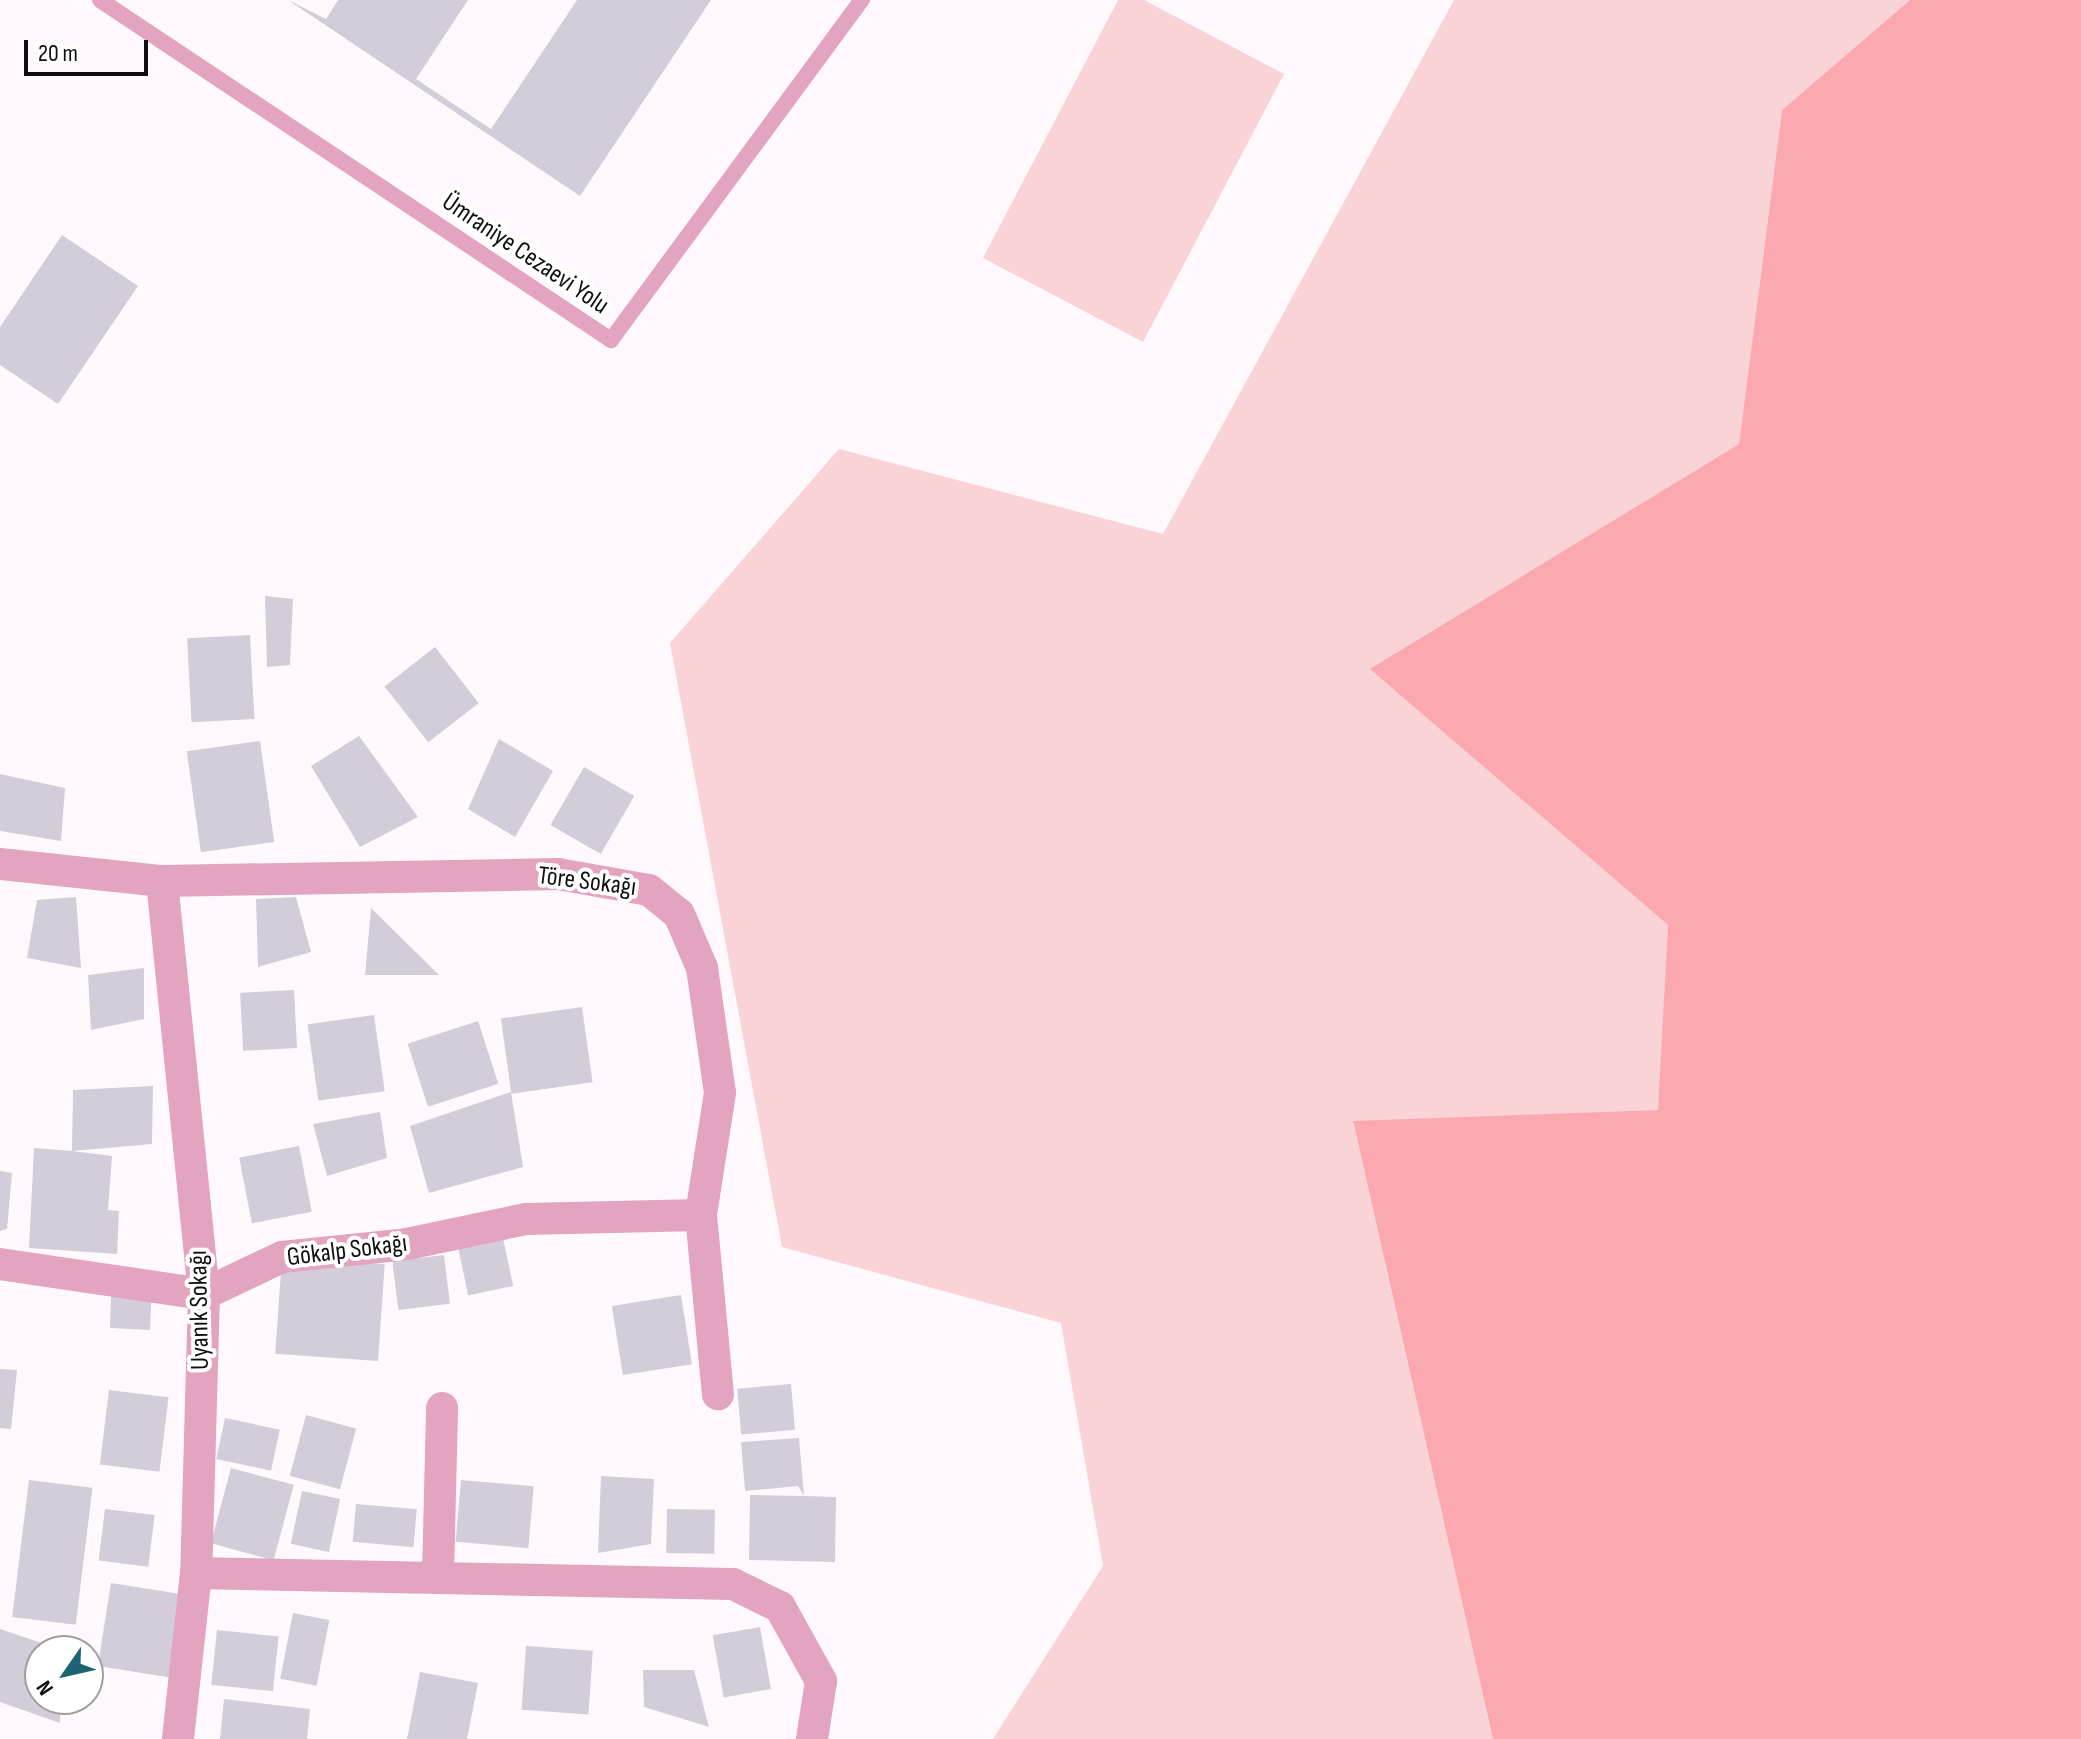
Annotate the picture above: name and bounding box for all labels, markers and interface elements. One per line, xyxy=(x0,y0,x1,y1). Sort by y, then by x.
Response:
scale bar xyxy=(28,24,152,74)
text: 20 m xyxy=(38,39,78,68)
street label: Ümraniye Cezaevi Yolu xyxy=(436,187,614,321)
street label: Töre Sokağı xyxy=(536,861,638,903)
street label: Gökalp Sokağı xyxy=(285,1228,409,1274)
street label: Uyanık Sokağı xyxy=(183,1250,217,1370)
north arrow xyxy=(24,1635,104,1715)
text: N xyxy=(31,1675,60,1700)

